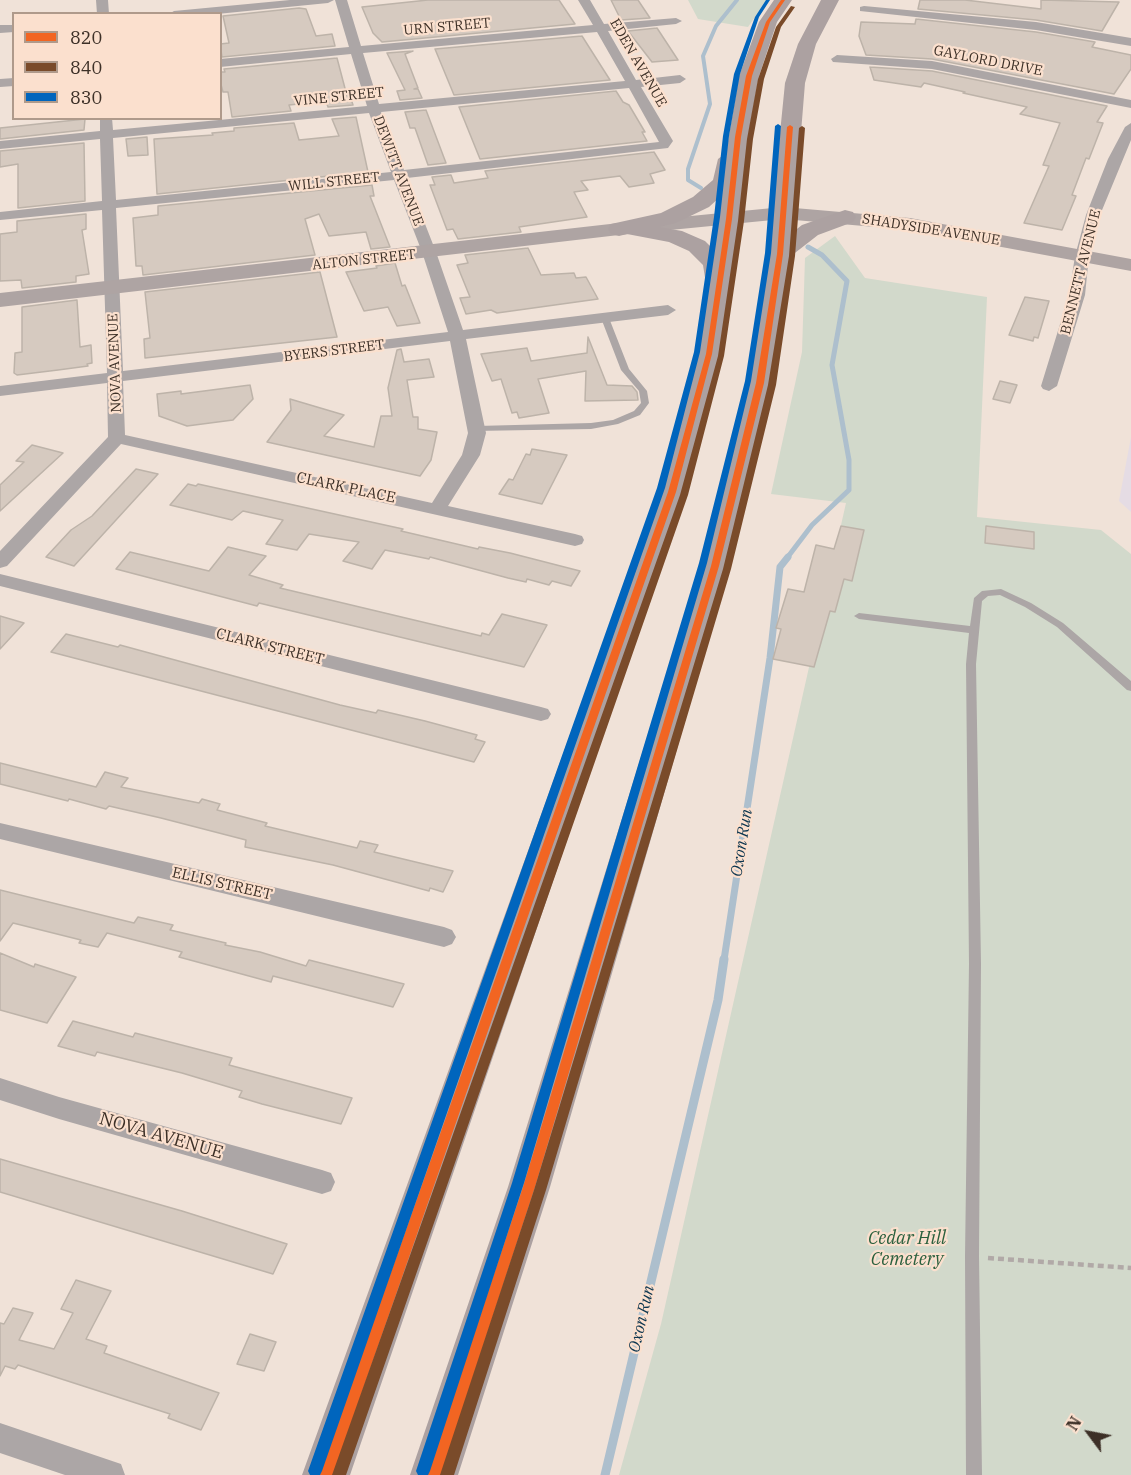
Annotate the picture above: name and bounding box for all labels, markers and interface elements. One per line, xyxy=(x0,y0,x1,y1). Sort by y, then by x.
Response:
legend xyxy=(12,12,222,120)
street label: URN STREET xyxy=(403,15,491,39)
street label: EDEN AVENUE xyxy=(606,16,670,110)
text: 820 xyxy=(70,26,102,49)
street label: GAYLORD DRIVE xyxy=(932,42,1044,80)
text: 840 xyxy=(70,56,102,79)
street label: VINE STREET xyxy=(293,84,385,110)
text: 830 xyxy=(70,86,102,109)
street label: DEWITT AVENUE xyxy=(369,114,427,228)
street label: WILL STREET xyxy=(287,169,381,195)
street label: BENNETT AVENUE xyxy=(1057,208,1105,336)
street label: SHADYSIDE AVENUE xyxy=(861,211,1001,249)
street label: ALTON STREET xyxy=(312,246,416,274)
street label: NOVA AVENUE xyxy=(105,313,125,413)
street label: BYERS STREET xyxy=(283,336,385,366)
street label: CLARK PLACE xyxy=(295,469,397,507)
street label: CLARK STREET xyxy=(214,625,326,669)
water label: Oxon Run xyxy=(727,808,757,878)
street label: ELLIS STREET xyxy=(170,864,274,904)
street label: NOVA AVENUE xyxy=(97,1108,225,1164)
park label: Cedar Hill Cemetery xyxy=(868,1228,946,1270)
water label: Oxon Run xyxy=(625,1284,659,1354)
north arrow xyxy=(1059,1403,1119,1463)
text: N xyxy=(1062,1413,1086,1434)

